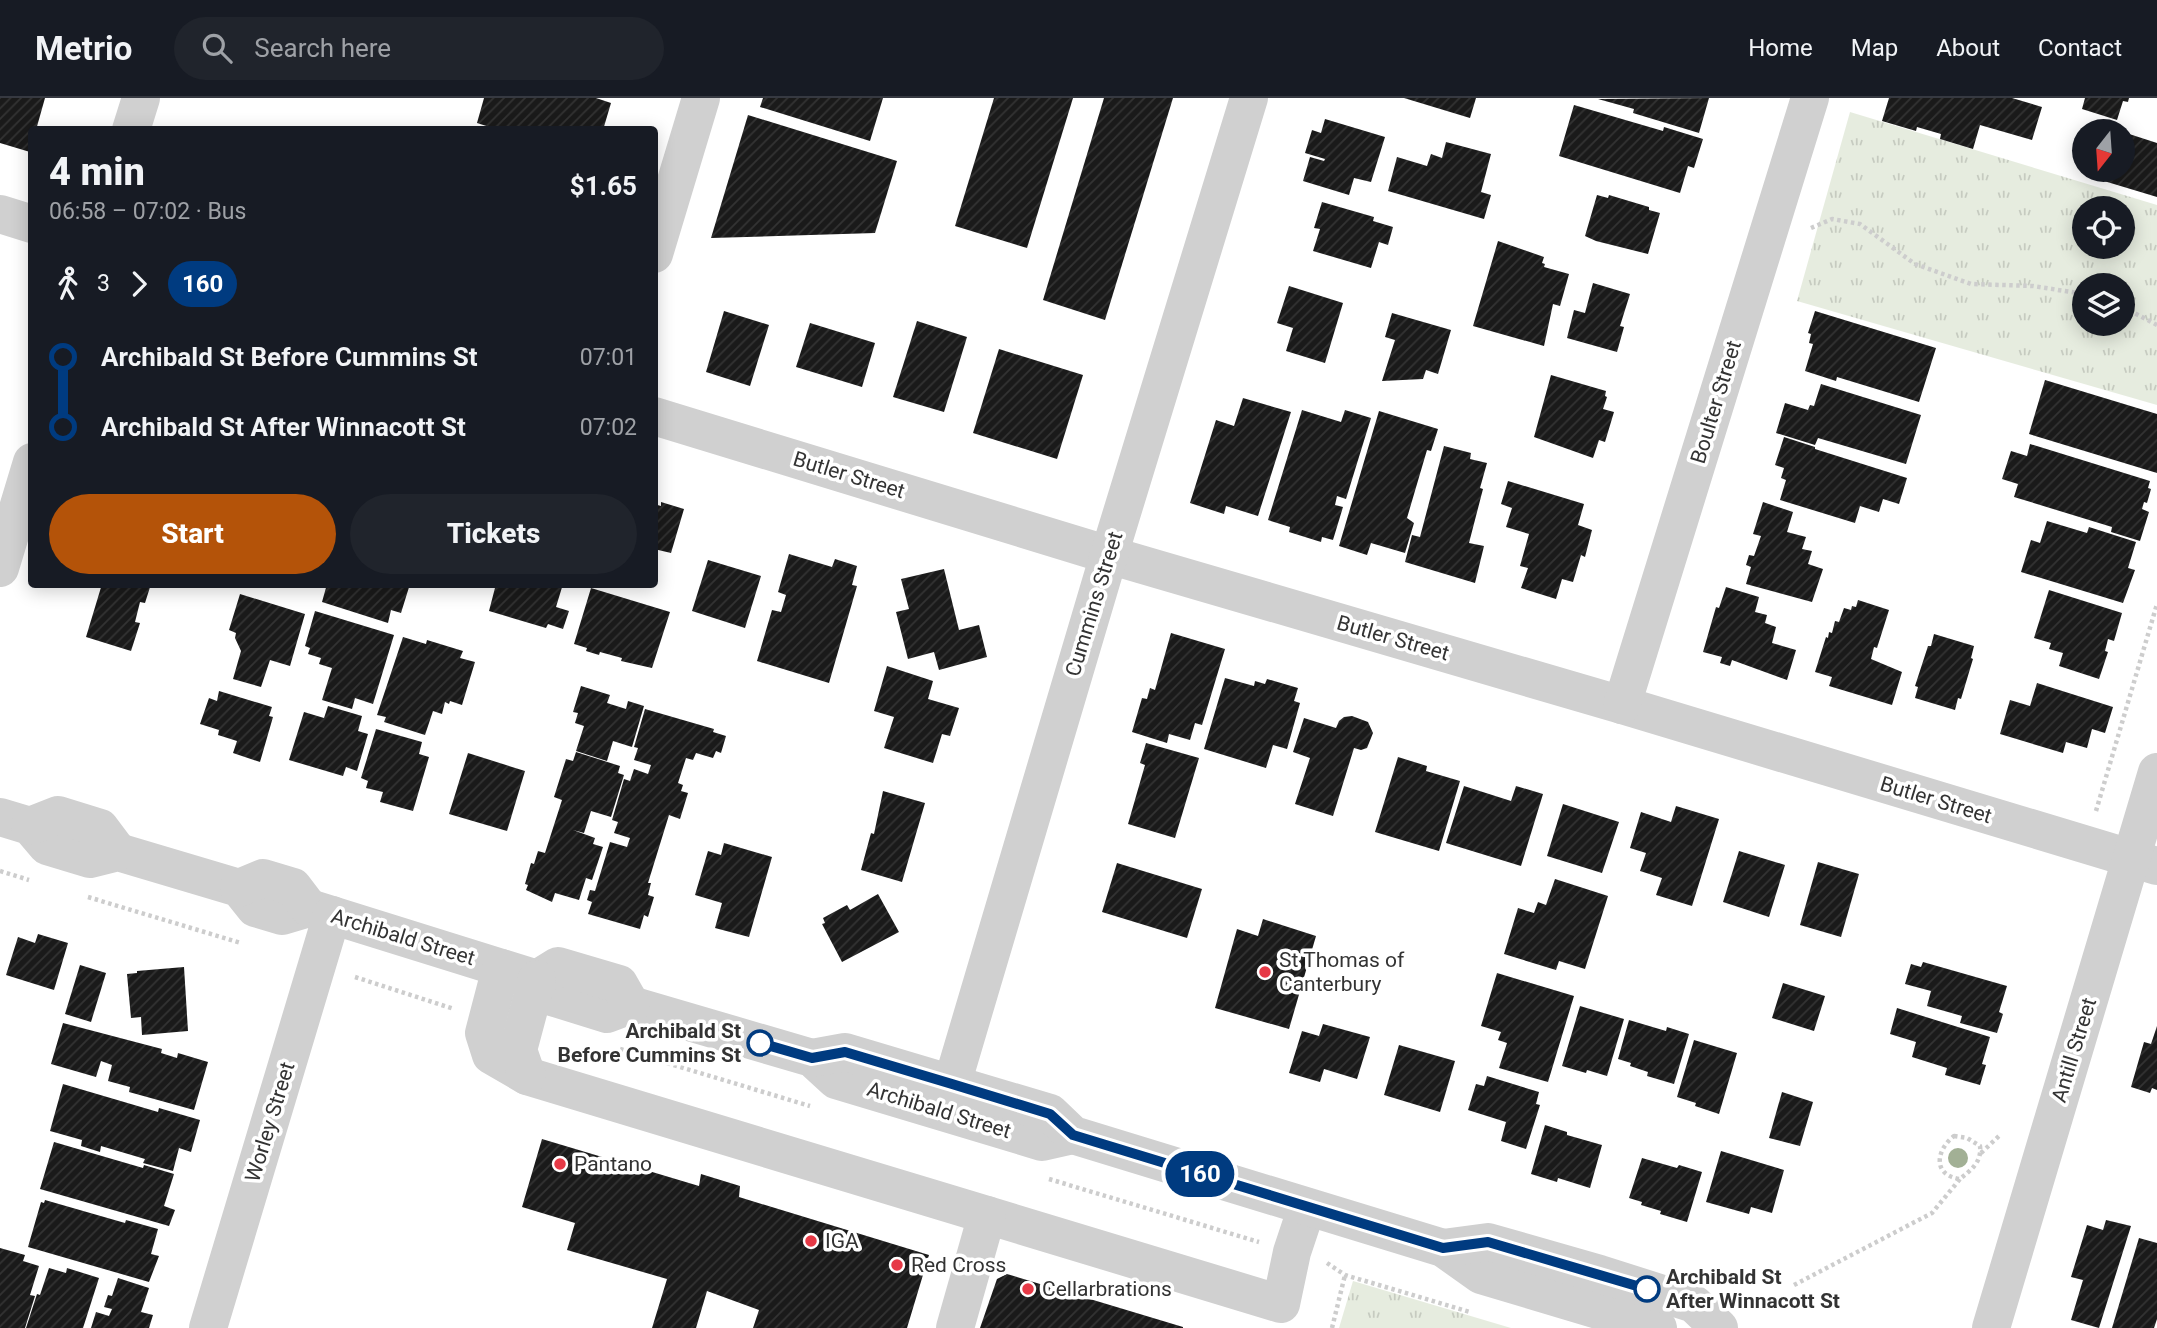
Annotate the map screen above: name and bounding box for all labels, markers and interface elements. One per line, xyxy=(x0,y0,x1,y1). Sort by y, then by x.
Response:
search box xyxy=(174,17,664,80)
text: Metrio xyxy=(35,29,132,68)
icon: search xyxy=(198,29,236,67)
text: Search here xyxy=(254,33,391,63)
text: Home xyxy=(1748,34,1813,62)
text: Map xyxy=(1851,34,1898,62)
text: About xyxy=(1936,34,2000,62)
text: Contact xyxy=(2038,34,2122,62)
north arrow xyxy=(2072,119,2135,182)
map controls xyxy=(2072,119,2135,336)
text: 4 min xyxy=(49,150,145,194)
text: $1.65 xyxy=(570,171,637,201)
button: locate xyxy=(2072,196,2135,259)
text: 06:58 – 07:02 · Bus xyxy=(49,198,246,225)
icon: walk xyxy=(49,265,87,303)
icon: forward xyxy=(120,265,158,303)
text: 3 xyxy=(97,270,110,297)
text: 160 xyxy=(182,270,223,298)
button: layers xyxy=(2072,273,2135,336)
street label: Boulter Street xyxy=(1686,337,1746,466)
text: Archibald St Before Cummins St xyxy=(101,342,478,372)
text: 07:01 xyxy=(580,344,637,371)
text: Archibald St After Winnacott St xyxy=(101,412,466,442)
text: 07:02 xyxy=(580,414,637,441)
street label: Butler Street xyxy=(790,447,908,503)
button: Start xyxy=(49,494,336,574)
button: Tickets xyxy=(350,494,637,574)
street label: Cummins Street xyxy=(1061,529,1127,679)
street label: Butler Street xyxy=(1334,611,1452,665)
street label: Butler Street xyxy=(1877,772,1995,828)
street label: Archibald Street xyxy=(328,904,478,970)
place label: St Thomas of Canterbury xyxy=(1279,948,1405,996)
marker: St Thomas of Canterbury xyxy=(1257,964,1273,980)
street label: Antill Street xyxy=(2047,995,2101,1105)
place label: Archibald St Before Cummins St xyxy=(558,1019,741,1067)
marker: Archibald St Before Cummins St xyxy=(747,1030,773,1056)
street label: Worley Street xyxy=(240,1059,300,1185)
street label: Archibald Street xyxy=(864,1077,1014,1143)
line badge: 160 xyxy=(1160,1151,1240,1197)
place label: Pantano xyxy=(574,1152,652,1176)
marker: Pantano xyxy=(552,1156,568,1172)
text: 160 xyxy=(1179,1160,1221,1188)
place label: IGA xyxy=(825,1229,859,1253)
marker: IGA xyxy=(803,1233,819,1249)
place label: Red Cross xyxy=(911,1253,1006,1277)
marker: Red Cross xyxy=(889,1257,905,1273)
place label: Archibald St After Winnacott St xyxy=(1666,1265,1840,1313)
marker: Archibald St After Winnacott St xyxy=(1634,1276,1660,1302)
place label: Cellarbrations xyxy=(1042,1277,1172,1301)
marker: Cellarbrations xyxy=(1020,1281,1036,1297)

